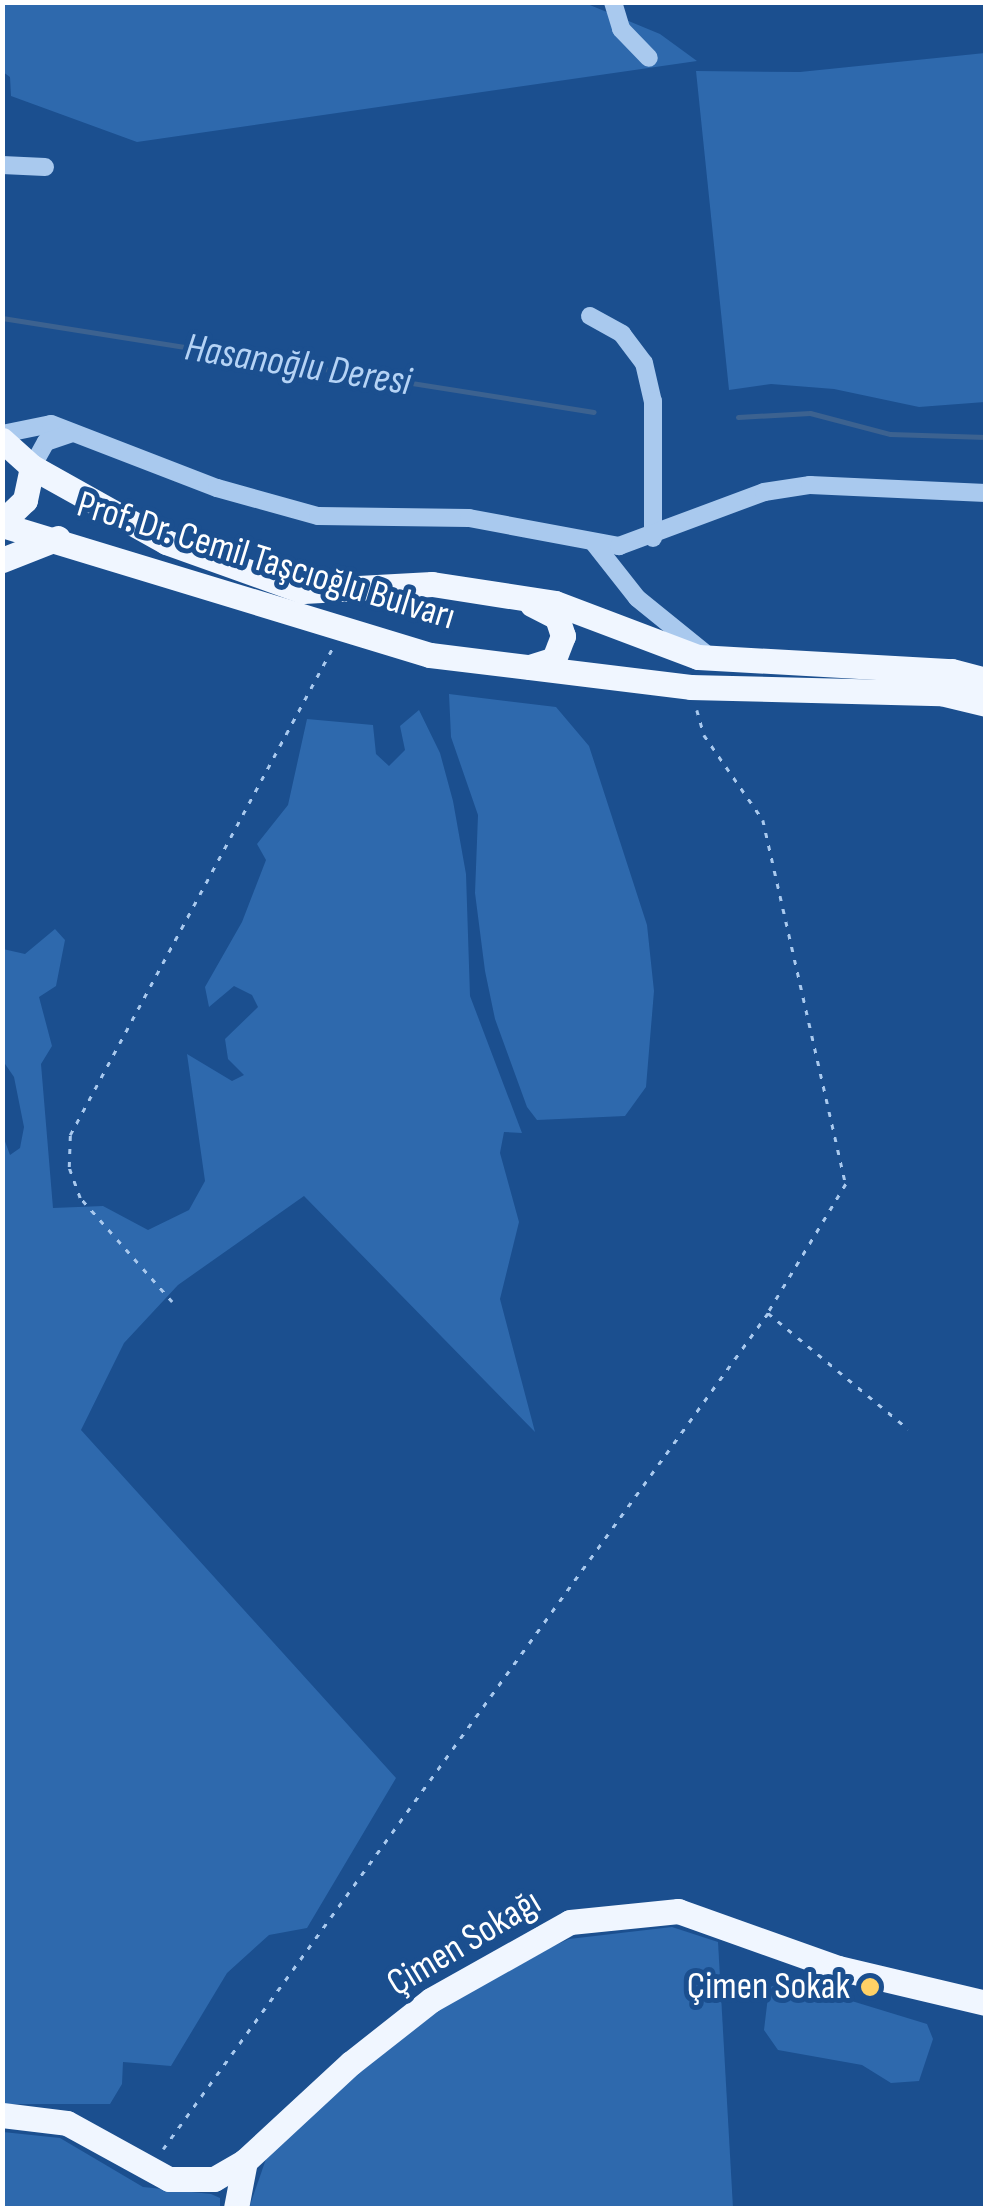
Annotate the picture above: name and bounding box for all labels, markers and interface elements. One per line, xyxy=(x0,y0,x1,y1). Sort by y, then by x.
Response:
water label: Hasanoğlu Deresi xyxy=(182,323,414,407)
street label: Prof. Dr. Cemil Taşcıoğlu Bulvarı xyxy=(72,482,460,640)
street label: Çimen Sokağı xyxy=(379,1879,549,2007)
place label: Çimen Sokak xyxy=(687,1964,850,2010)
marker: Çimen Sokak xyxy=(859,1976,881,1998)

